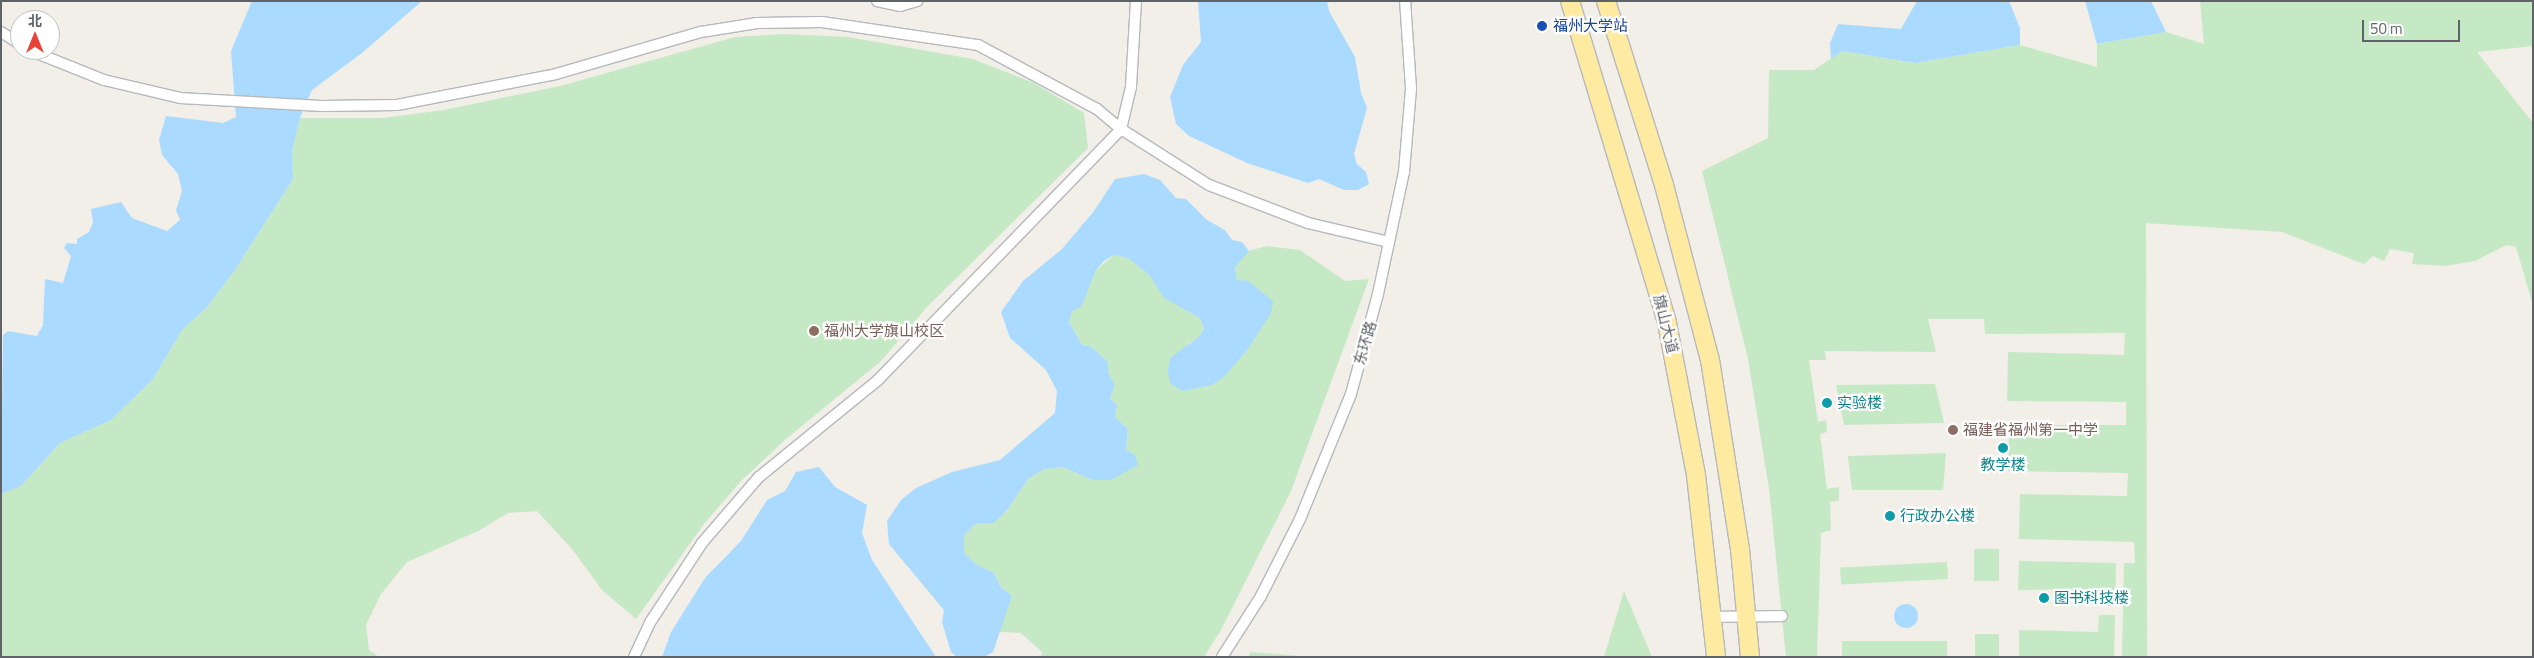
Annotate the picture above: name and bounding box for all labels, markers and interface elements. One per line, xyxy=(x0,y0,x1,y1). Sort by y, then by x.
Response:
north arrow xyxy=(10,10,60,60)
text: 北 xyxy=(28,10,42,31)
scale bar xyxy=(2364,10,2462,42)
place label: 福州大学站 xyxy=(1553,17,1628,35)
text: 50 m xyxy=(2370,17,2403,40)
marker: 福州大学站 xyxy=(1535,19,1549,33)
street label: 旗山大道 xyxy=(1650,293,1682,355)
street label: 东环路 xyxy=(1350,319,1380,367)
place label: 福州大学旗山校区 xyxy=(824,322,944,340)
marker: 福州大学旗山校区 xyxy=(808,325,820,337)
place label: 实验楼 xyxy=(1837,394,1882,412)
marker: 实验楼 xyxy=(1821,397,1833,409)
place label: 福建省福州第一中学 xyxy=(1963,421,2098,439)
marker: 福建省福州第一中学 xyxy=(1947,424,1959,436)
marker: 教学楼 xyxy=(1997,442,2009,454)
place label: 教学楼 xyxy=(1981,456,2025,474)
place label: 行政办公楼 xyxy=(1900,507,1975,525)
marker: 行政办公楼 xyxy=(1884,510,1896,522)
place label: 图书科技楼 xyxy=(2054,589,2129,607)
marker: 图书科技楼 xyxy=(2038,592,2050,604)

